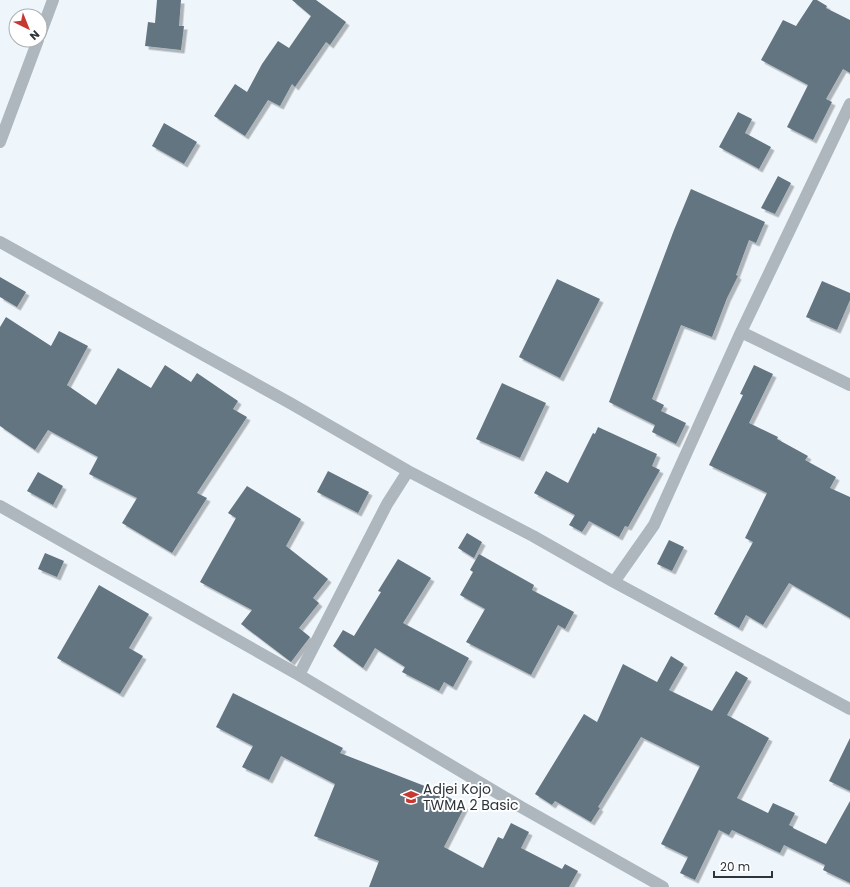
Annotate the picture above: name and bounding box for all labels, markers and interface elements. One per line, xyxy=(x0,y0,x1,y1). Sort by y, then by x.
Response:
north arrow xyxy=(8,8,48,48)
text: N xyxy=(26,27,43,44)
place label: Adjei Kojo TWMA 2 Basic xyxy=(423,779,519,815)
school or university icon: Adjei Kojo TWMA 2 Basic xyxy=(402,788,420,806)
scale bar xyxy=(714,853,772,879)
text: 20 m xyxy=(720,858,750,875)

